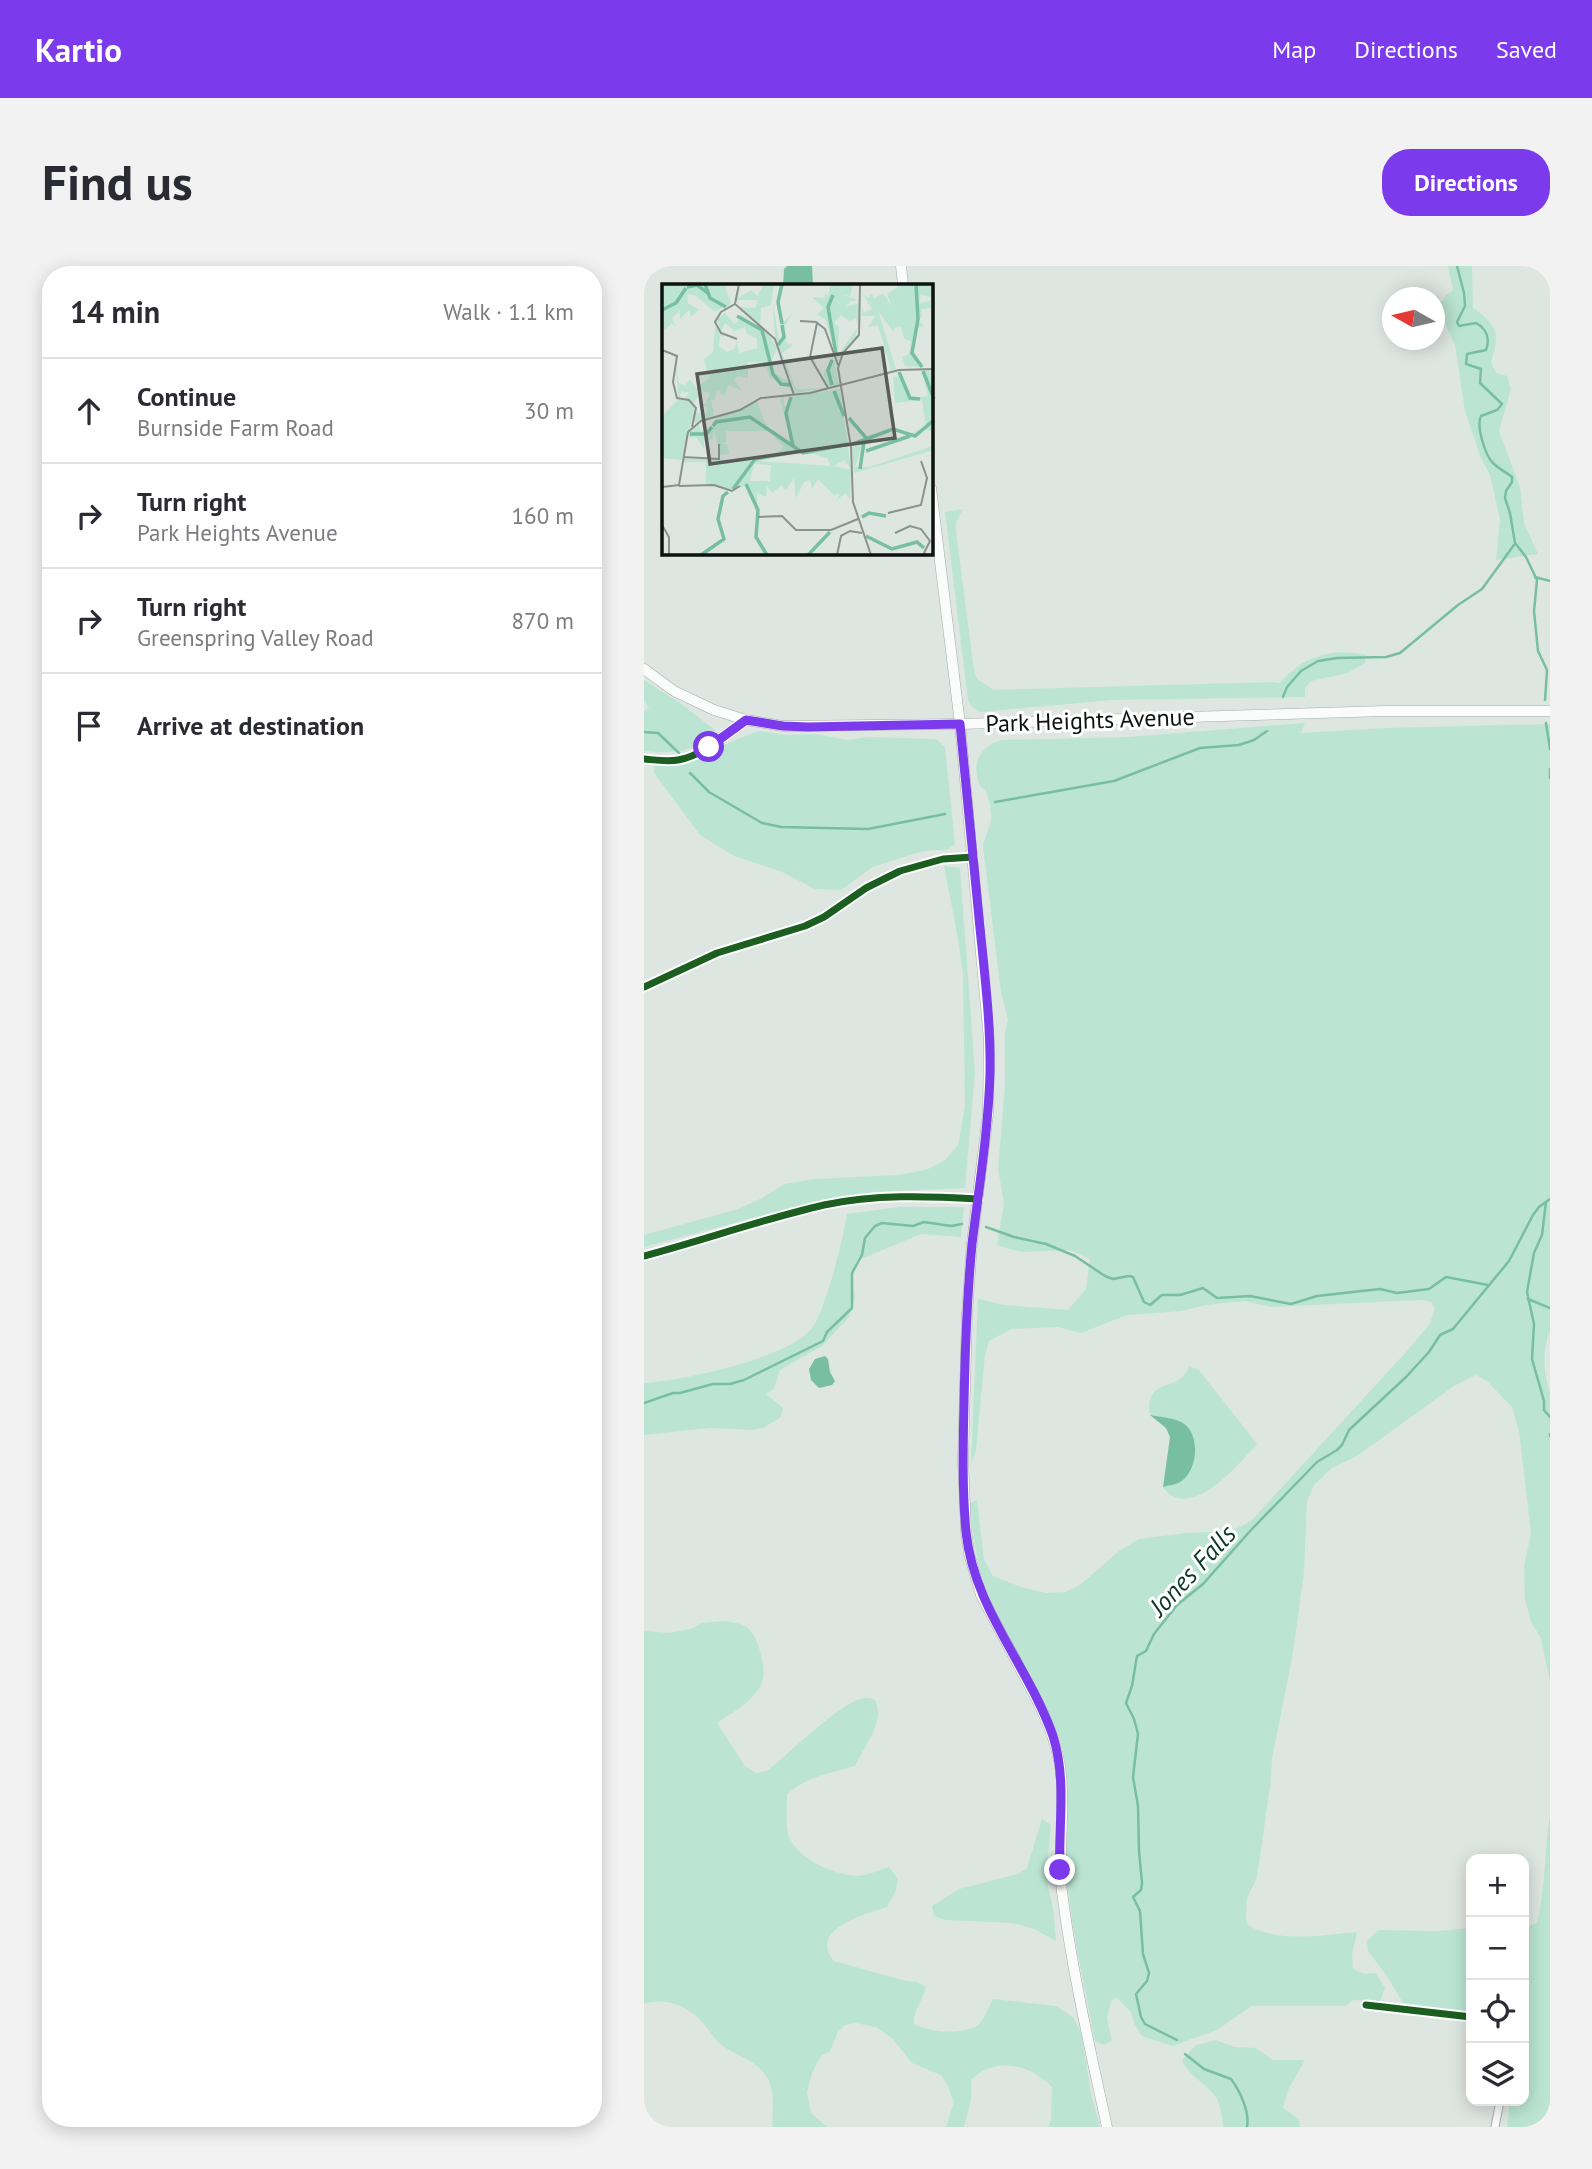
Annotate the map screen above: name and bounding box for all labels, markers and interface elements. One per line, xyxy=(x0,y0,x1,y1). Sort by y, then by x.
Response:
text: Kartio xyxy=(35,28,122,71)
text: Map xyxy=(1272,34,1316,65)
text: Directions xyxy=(1354,34,1458,65)
text: Saved xyxy=(1496,34,1557,65)
button: Directions xyxy=(1382,149,1550,216)
text: Find us xyxy=(42,150,193,214)
inset map xyxy=(662,284,933,555)
north arrow xyxy=(1382,287,1445,350)
text: 14 min xyxy=(70,292,160,331)
text: Walk · 1.1 km xyxy=(443,297,574,326)
text: Continue xyxy=(137,380,236,413)
icon: ahead xyxy=(70,392,108,430)
text: 30 m xyxy=(524,396,574,425)
text: Burnside Farm Road xyxy=(137,413,334,442)
text: Turn right xyxy=(137,485,246,518)
icon: right xyxy=(70,497,108,535)
text: 160 m xyxy=(512,501,574,530)
text: Park Heights Avenue xyxy=(137,518,338,547)
text: Turn right xyxy=(137,590,246,623)
icon: right xyxy=(70,602,108,640)
text: 870 m xyxy=(512,606,574,635)
text: Greenspring Valley Road xyxy=(137,623,374,652)
street label: Park Heights Avenue xyxy=(985,701,1195,739)
icon: arrive xyxy=(70,707,108,745)
text: Arrive at destination xyxy=(137,709,364,742)
route start xyxy=(693,731,724,762)
water label: Jones Falls xyxy=(1140,1517,1243,1624)
route end xyxy=(1044,1854,1075,1885)
map controls xyxy=(1466,1854,1529,2106)
button: + xyxy=(1466,1854,1529,1917)
button: − xyxy=(1466,1917,1529,1980)
button: locate xyxy=(1466,1980,1529,2043)
button: layers xyxy=(1466,2043,1529,2106)

